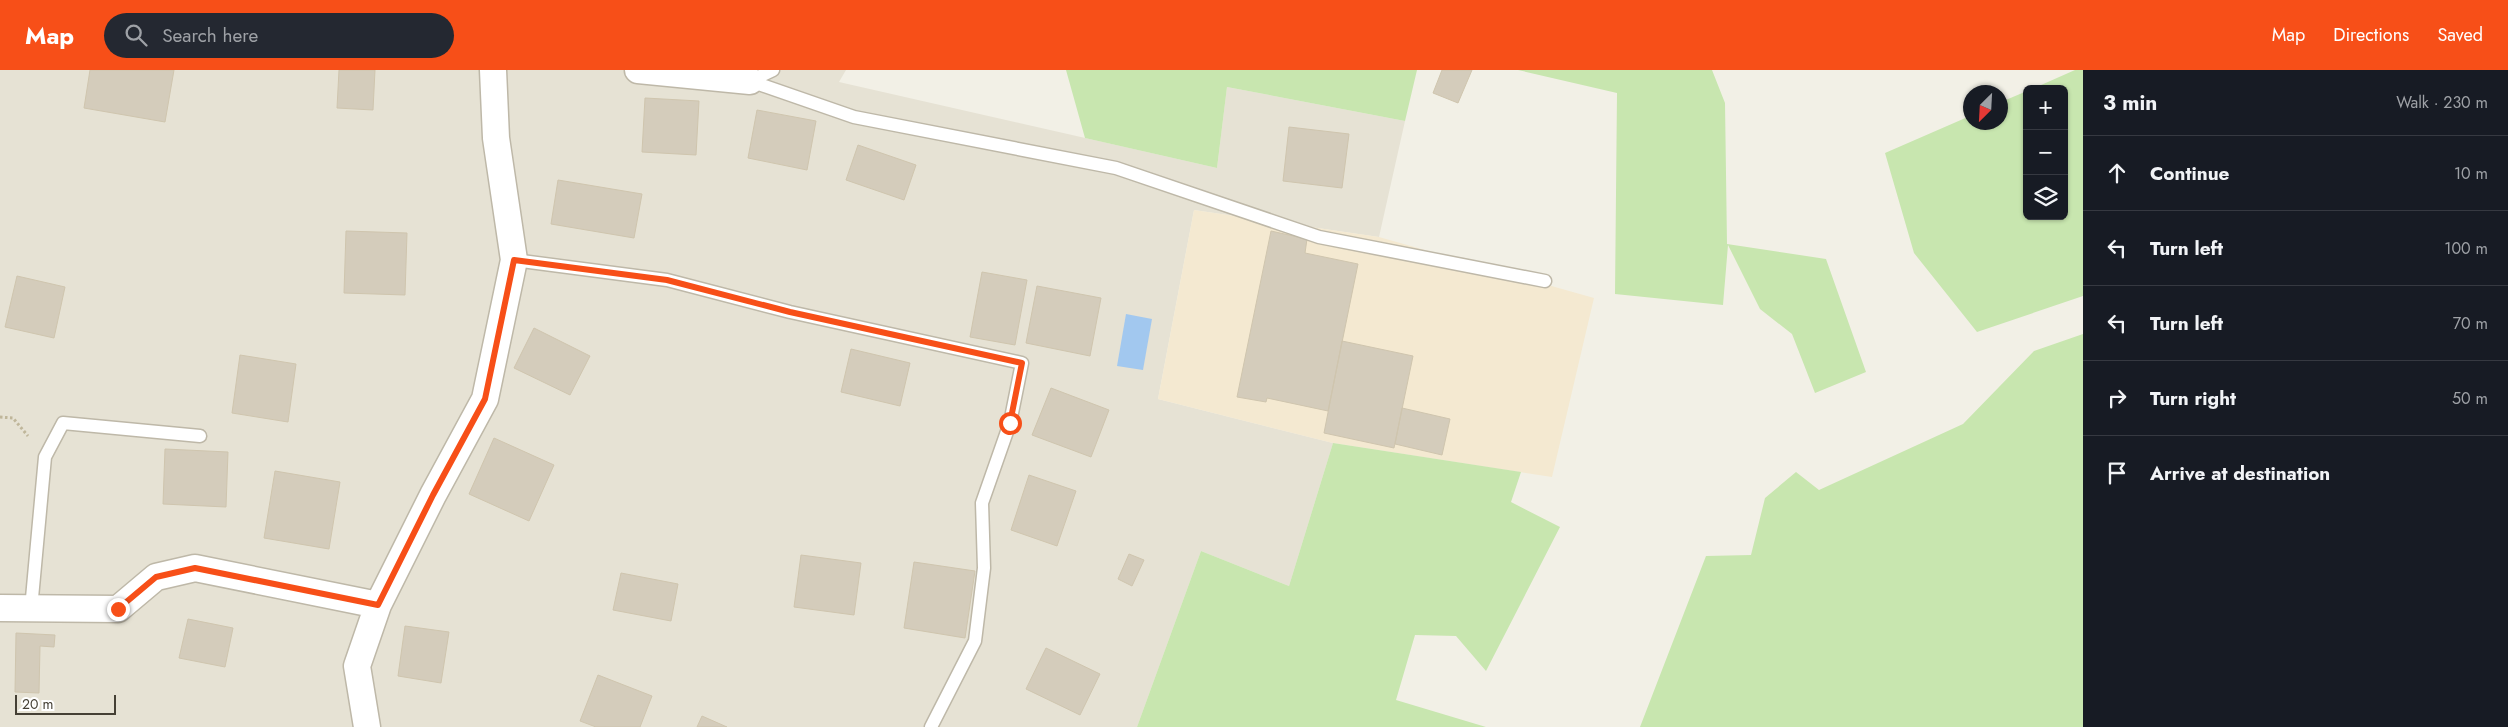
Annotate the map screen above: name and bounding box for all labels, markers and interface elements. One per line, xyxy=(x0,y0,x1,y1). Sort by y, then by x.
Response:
search box xyxy=(104,13,454,58)
text: Map xyxy=(25,18,74,53)
icon: search xyxy=(122,21,150,49)
text: Search here xyxy=(162,22,258,49)
text: Map xyxy=(2272,22,2305,48)
text: Directions xyxy=(2333,22,2409,48)
text: Saved xyxy=(2437,22,2483,48)
north arrow xyxy=(1963,85,2008,130)
map controls xyxy=(2023,85,2068,220)
button: + xyxy=(2023,85,2068,130)
text: 3 min xyxy=(2103,88,2157,118)
text: Walk · 230 m xyxy=(2396,91,2488,114)
button: − xyxy=(2023,130,2068,175)
icon: ahead xyxy=(2103,159,2131,187)
text: Continue xyxy=(2150,160,2229,187)
text: 10 m xyxy=(2454,162,2488,185)
button: layers xyxy=(2023,175,2068,220)
icon: left xyxy=(2103,234,2131,262)
text: Turn left xyxy=(2150,235,2223,262)
text: 100 m xyxy=(2444,237,2488,260)
icon: left xyxy=(2103,309,2131,337)
text: Turn left xyxy=(2150,310,2223,337)
text: 70 m xyxy=(2453,312,2488,335)
icon: right xyxy=(2103,384,2131,412)
text: Turn right xyxy=(2150,385,2236,412)
text: 50 m xyxy=(2452,387,2488,410)
route start xyxy=(999,412,1022,435)
icon: arrive xyxy=(2103,459,2131,487)
text: Arrive at destination xyxy=(2150,460,2330,487)
route end xyxy=(107,598,130,621)
scale bar xyxy=(15,692,116,715)
text: 20 m xyxy=(22,694,54,714)

